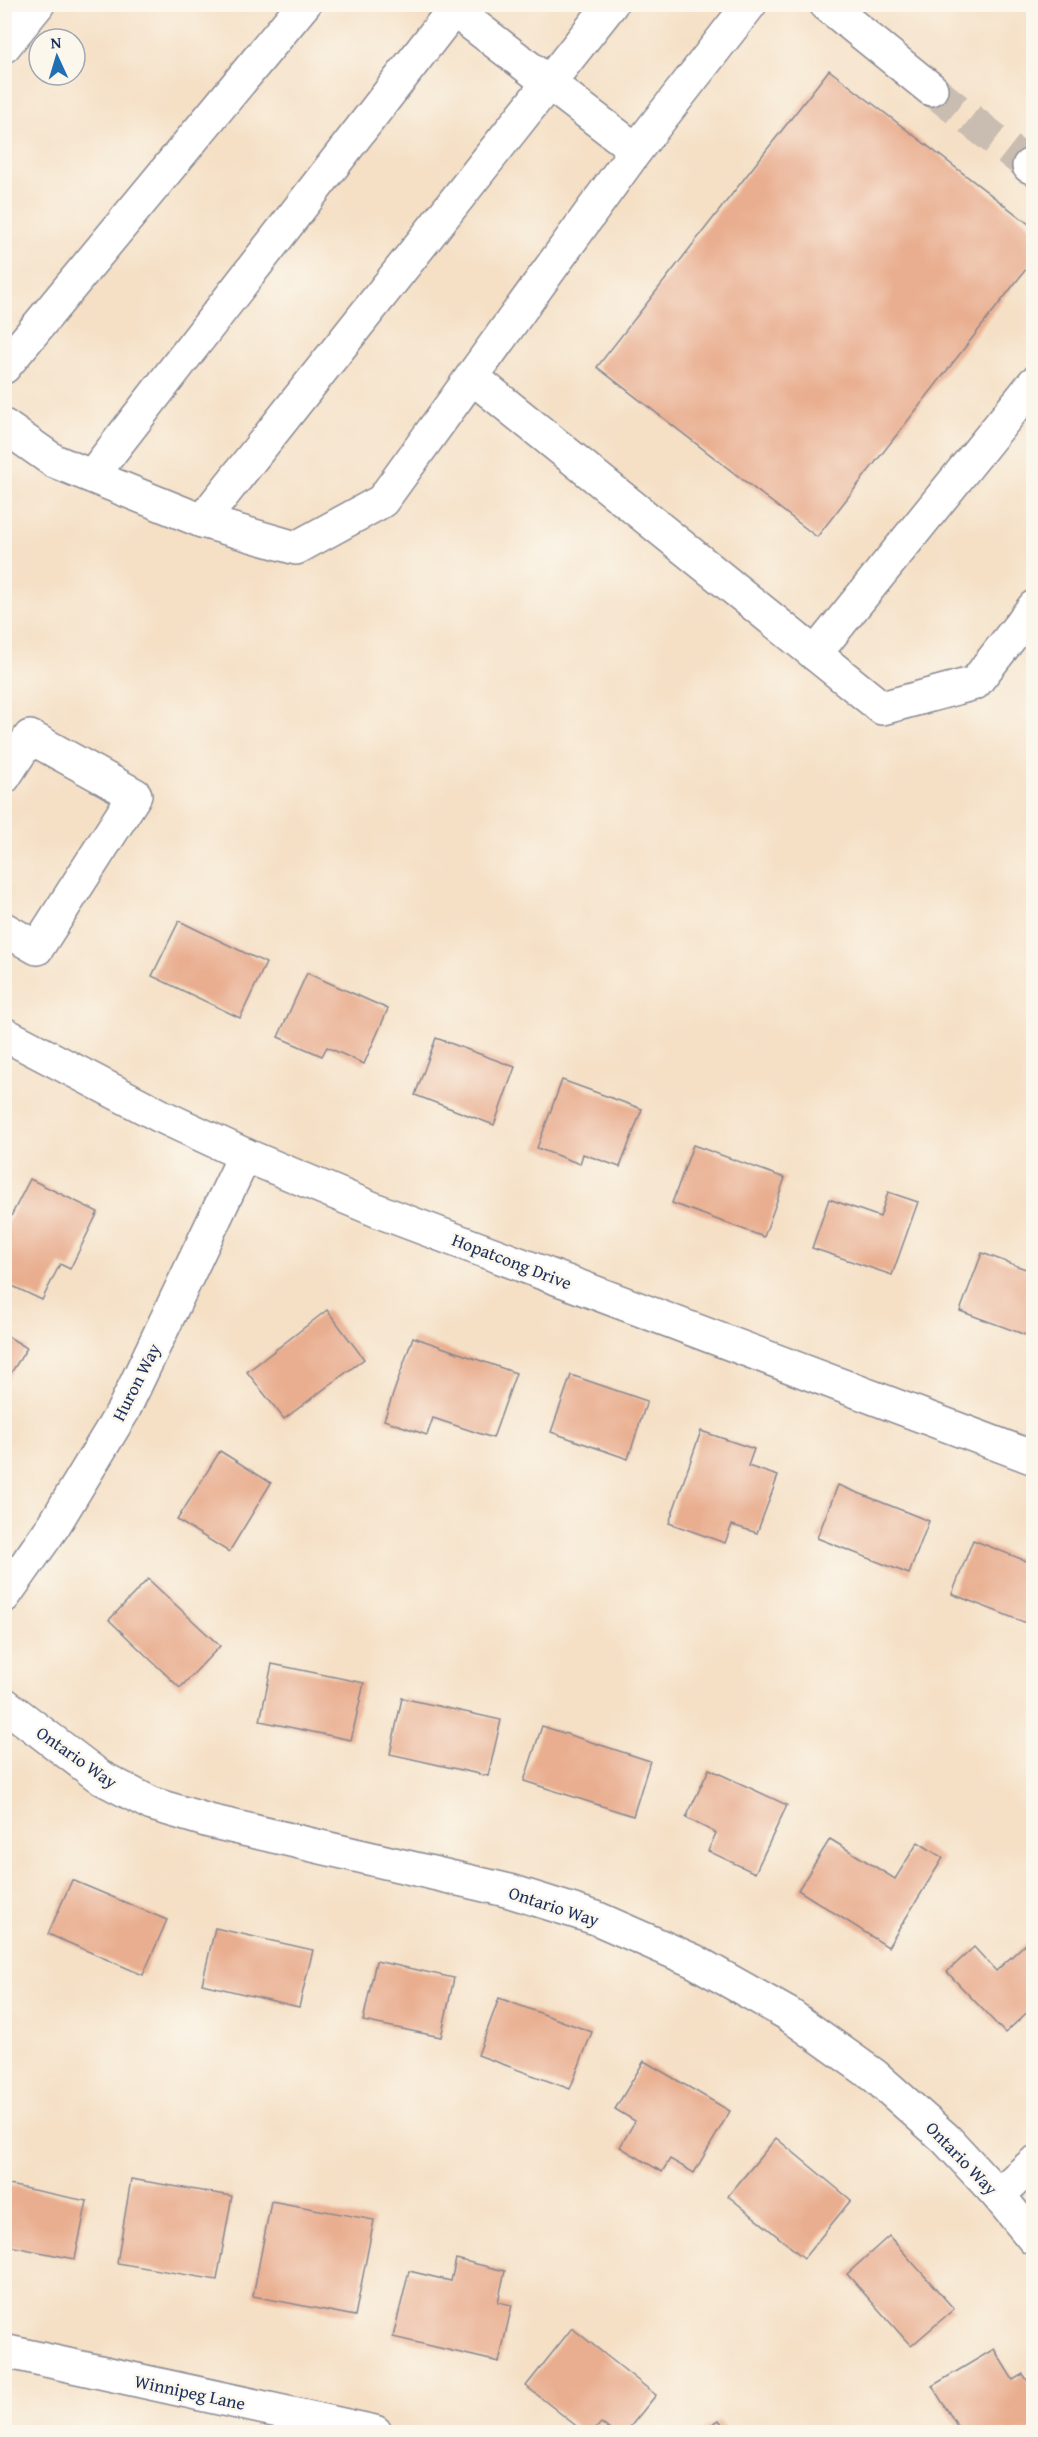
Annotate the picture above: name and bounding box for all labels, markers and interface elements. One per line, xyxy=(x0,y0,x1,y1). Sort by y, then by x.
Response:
north arrow xyxy=(27,27,87,87)
text: N xyxy=(50,30,62,54)
street label: Hopatcong Drive xyxy=(448,1226,576,1296)
street label: Huron Way xyxy=(105,1338,167,1426)
street label: Ontario Way xyxy=(31,1719,123,1795)
street label: Ontario Way xyxy=(505,1879,603,1933)
street label: Ontario Way xyxy=(920,2115,1004,2201)
street label: Winnipeg Lane xyxy=(132,2367,248,2417)

